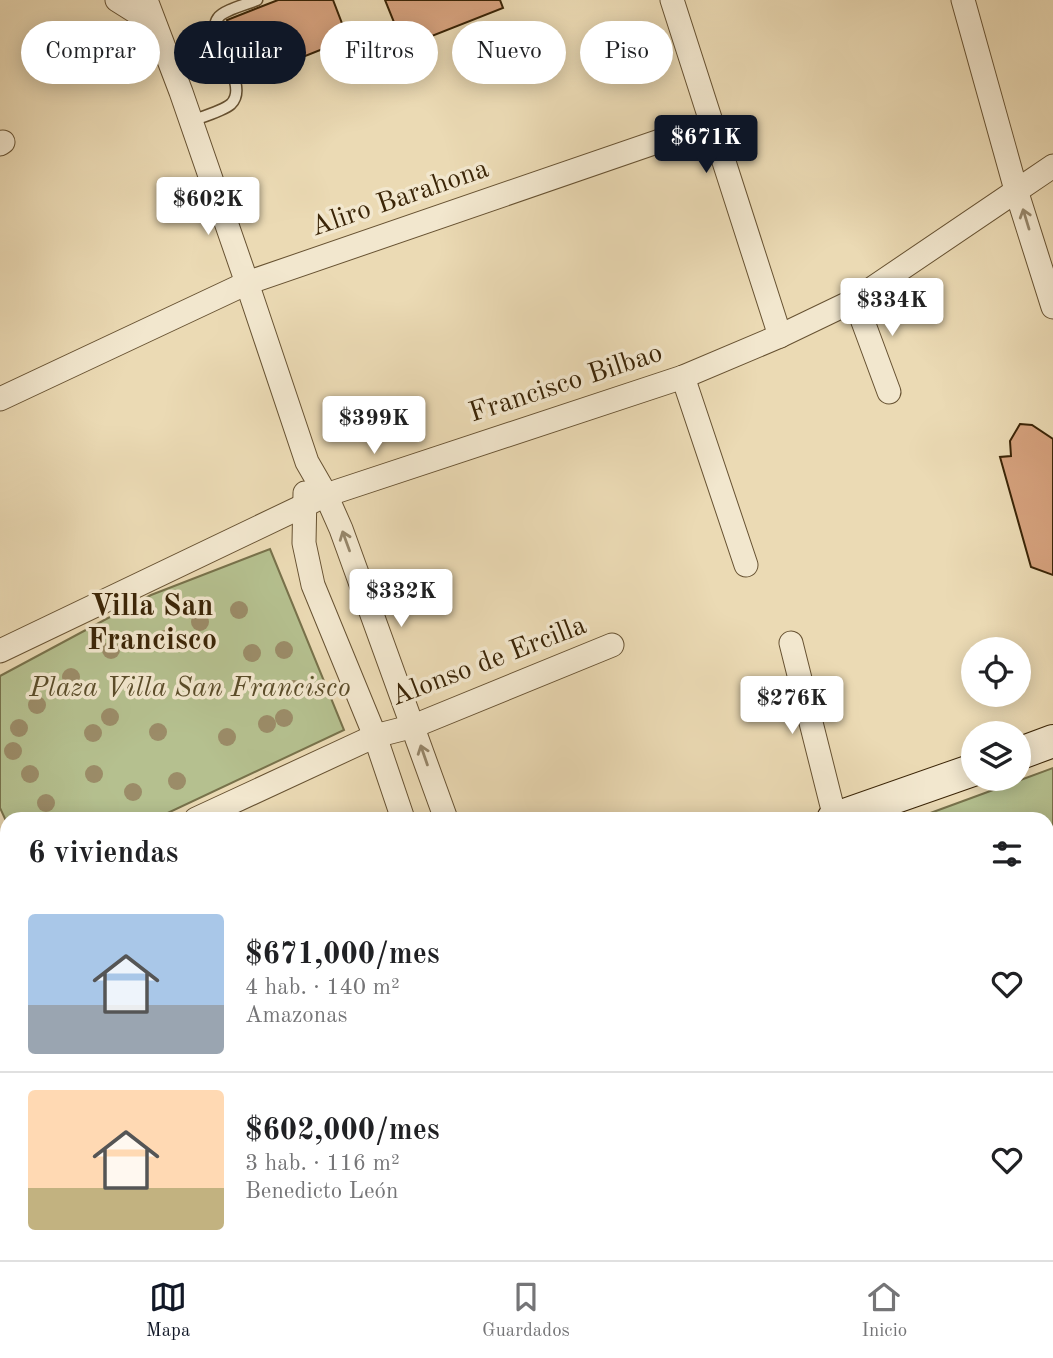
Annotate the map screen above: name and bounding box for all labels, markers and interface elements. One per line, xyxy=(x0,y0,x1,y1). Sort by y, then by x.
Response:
chip: Comprar xyxy=(21,21,160,84)
chip: Alquilar xyxy=(174,21,306,84)
chip: Filtros xyxy=(320,21,438,84)
chip: Nuevo xyxy=(452,21,566,84)
chip: Piso xyxy=(580,21,673,84)
pin: $671K xyxy=(657,116,755,175)
text: $671K xyxy=(670,126,742,149)
street label: Aliro Barahona xyxy=(307,155,493,243)
pin: $602K xyxy=(159,177,257,237)
text: $602K xyxy=(172,188,244,211)
one-way arrow xyxy=(1018,208,1031,230)
pin: $334K xyxy=(843,278,941,338)
text: $334K xyxy=(856,289,928,312)
street label: Francisco Bilbao xyxy=(466,340,666,428)
pin: $399K xyxy=(325,396,423,456)
text: $399K xyxy=(338,407,410,430)
one-way arrow xyxy=(338,530,351,552)
pin: $332K xyxy=(352,570,450,629)
text: $332K xyxy=(365,580,437,603)
district label: Villa San Francisco xyxy=(87,592,217,656)
street label: Alonso de Ercilla xyxy=(387,612,591,712)
map controls xyxy=(961,637,1031,791)
button: locate xyxy=(961,637,1031,707)
park label: Plaza Villa San Francisco xyxy=(28,675,351,703)
pin: $276K xyxy=(743,676,841,736)
text: $276K xyxy=(756,687,828,710)
button: layers xyxy=(961,721,1031,791)
one-way arrow xyxy=(417,744,429,766)
icon: filters xyxy=(988,835,1026,873)
text: 6 viviendas xyxy=(28,839,178,869)
text: $671,000/mes xyxy=(245,940,440,970)
icon: home xyxy=(84,942,168,1026)
icon: heart xyxy=(988,965,1026,1003)
text: 4 hab. · 140 m² xyxy=(245,976,400,999)
text: Amazonas xyxy=(245,1004,348,1027)
text: $602,000/mes xyxy=(245,1116,440,1146)
icon: home xyxy=(84,1118,168,1202)
icon: heart xyxy=(988,1141,1026,1179)
text: 3 hab. · 116 m² xyxy=(245,1152,400,1175)
text: Benedicto León xyxy=(245,1180,398,1203)
tab: Mapa xyxy=(146,1278,190,1343)
tab: Guardados xyxy=(482,1278,570,1343)
tab: Inicio xyxy=(861,1278,907,1343)

